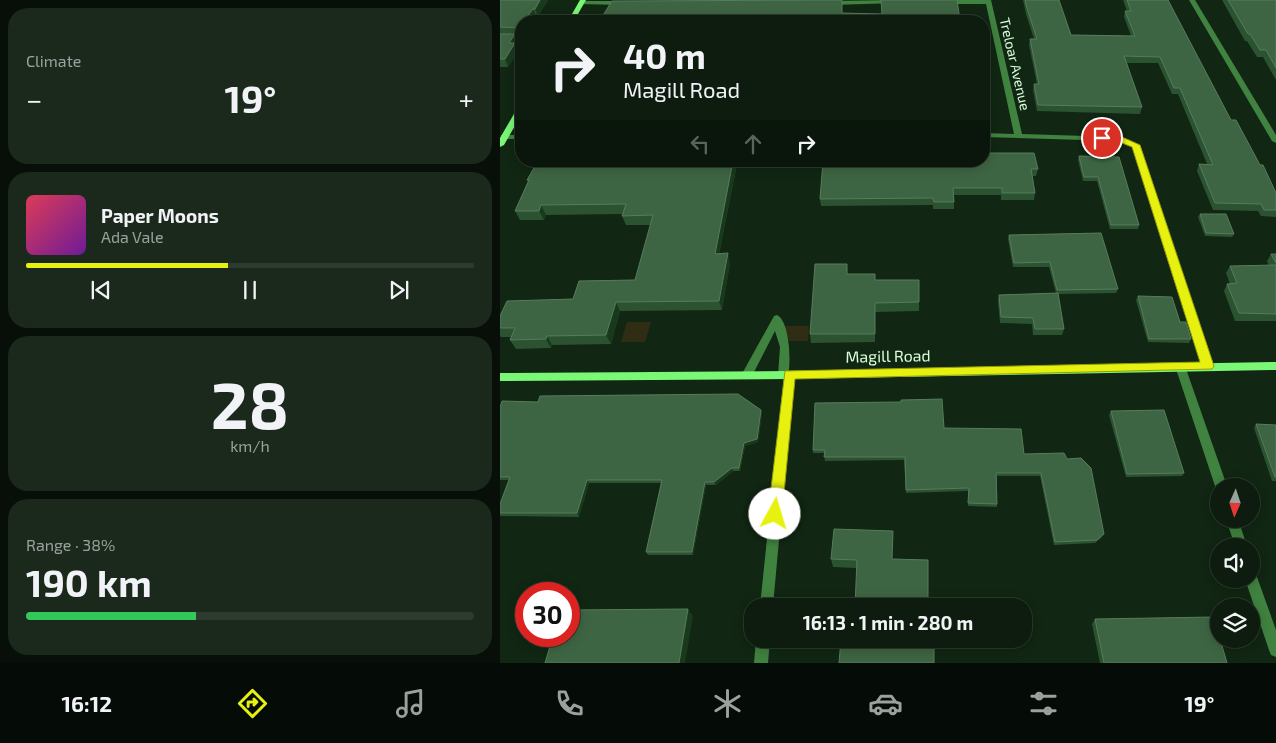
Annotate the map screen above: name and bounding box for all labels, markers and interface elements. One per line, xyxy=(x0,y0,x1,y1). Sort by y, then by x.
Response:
street label: Treloar Avenue xyxy=(997,16,1034,112)
text: 40 m xyxy=(623,34,706,76)
icon: right xyxy=(540,35,605,100)
text: Climate xyxy=(26,51,81,70)
text: 19° xyxy=(225,75,276,121)
text: Magill Road xyxy=(623,76,740,102)
text: − xyxy=(26,82,42,116)
text: + xyxy=(459,82,474,116)
pin xyxy=(1081,117,1123,159)
icon: arrive xyxy=(1088,124,1116,152)
icon: left xyxy=(686,130,714,158)
icon: ahead xyxy=(739,130,767,158)
icon: right xyxy=(792,130,820,158)
text: Paper Moons xyxy=(101,204,219,227)
text: Ada Vale xyxy=(101,227,164,246)
icon: previous xyxy=(87,276,115,304)
icon: pause xyxy=(236,276,264,304)
icon: next xyxy=(385,276,413,304)
street label: Magill Road xyxy=(845,345,931,366)
text: 28 xyxy=(211,364,289,442)
text: km/h xyxy=(230,436,270,455)
north arrow xyxy=(1210,478,1260,528)
map controls xyxy=(1210,478,1260,648)
position arrow xyxy=(748,487,800,539)
text: Range · 38% xyxy=(26,535,115,554)
button: sound xyxy=(1210,538,1260,588)
text: 190 km xyxy=(26,559,152,605)
speed limit sign: 30 xyxy=(515,582,580,647)
button: layers xyxy=(1210,598,1260,648)
text: 16:13 · 1 min · 280 m xyxy=(803,611,973,634)
icon: directions xyxy=(235,686,270,721)
icon: music xyxy=(393,686,428,721)
icon: phone xyxy=(552,686,587,721)
icon: climate xyxy=(710,686,745,721)
icon: car xyxy=(868,686,903,721)
icon: filters xyxy=(1026,686,1061,721)
text: 16:12 xyxy=(62,690,112,716)
text: 19° xyxy=(1184,690,1214,716)

